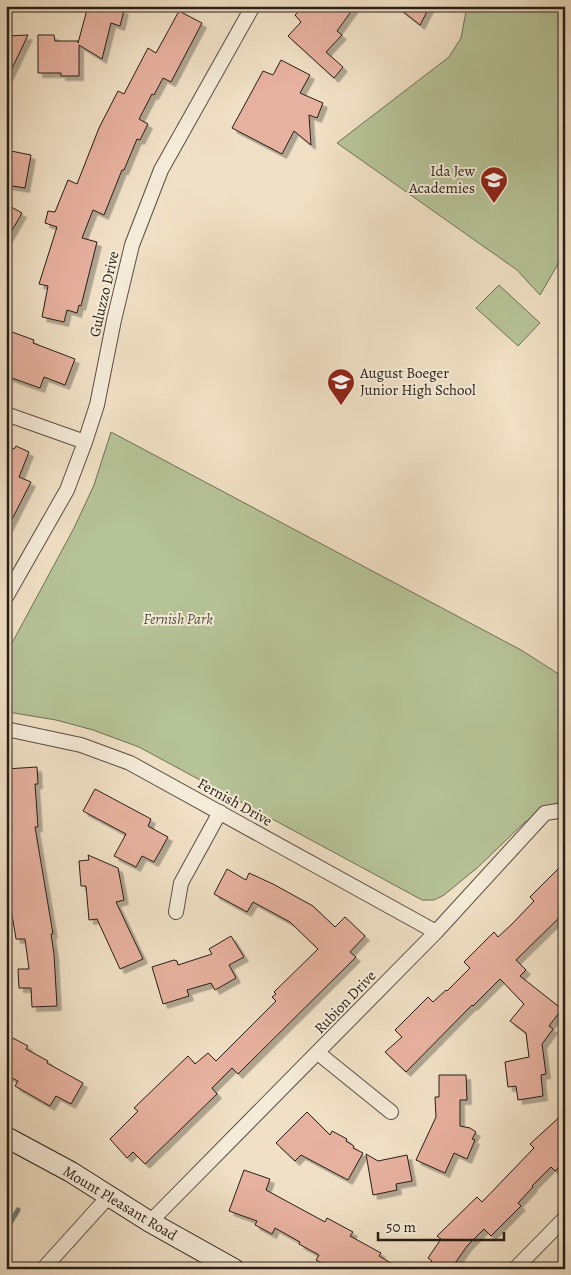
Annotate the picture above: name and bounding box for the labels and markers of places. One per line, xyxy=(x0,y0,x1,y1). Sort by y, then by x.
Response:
place label: Ida Jew Academies xyxy=(408,161,475,198)
school or university icon: Ida Jew Academies xyxy=(479,165,509,204)
place label: August Boeger Junior High School xyxy=(359,363,476,400)
school or university icon: August Boeger Junior High School xyxy=(326,367,356,406)

